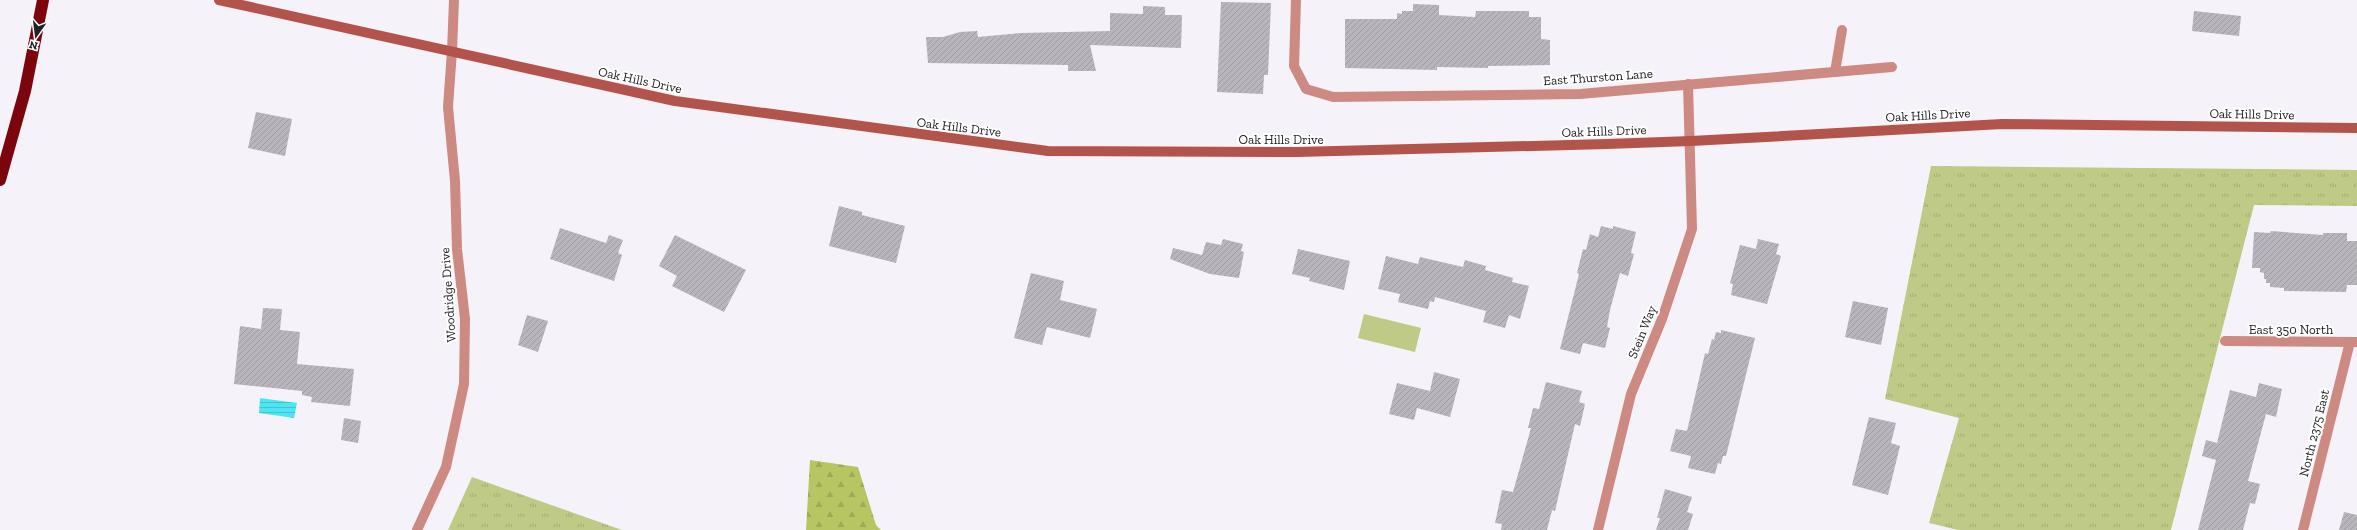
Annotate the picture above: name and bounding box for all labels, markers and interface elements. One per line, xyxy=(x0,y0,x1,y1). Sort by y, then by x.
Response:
north arrow xyxy=(16,16,56,56)
text: N xyxy=(27,38,39,53)
street label: Oak Hills Drive xyxy=(597,64,683,96)
street label: East Thurston Lane xyxy=(1543,66,1653,88)
street label: Oak Hills Drive xyxy=(1885,105,1971,125)
street label: Oak Hills Drive xyxy=(2209,106,2295,122)
street label: Oak Hills Drive xyxy=(916,114,1002,140)
street label: Oak Hills Drive xyxy=(1561,122,1647,140)
street label: Oak Hills Drive xyxy=(1238,132,1324,147)
street label: Woodridge Drive xyxy=(437,247,459,343)
street label: Stein Way xyxy=(1625,303,1660,361)
street label: East 350 North xyxy=(2249,322,2334,337)
street label: North 2375 East xyxy=(2296,388,2332,478)

